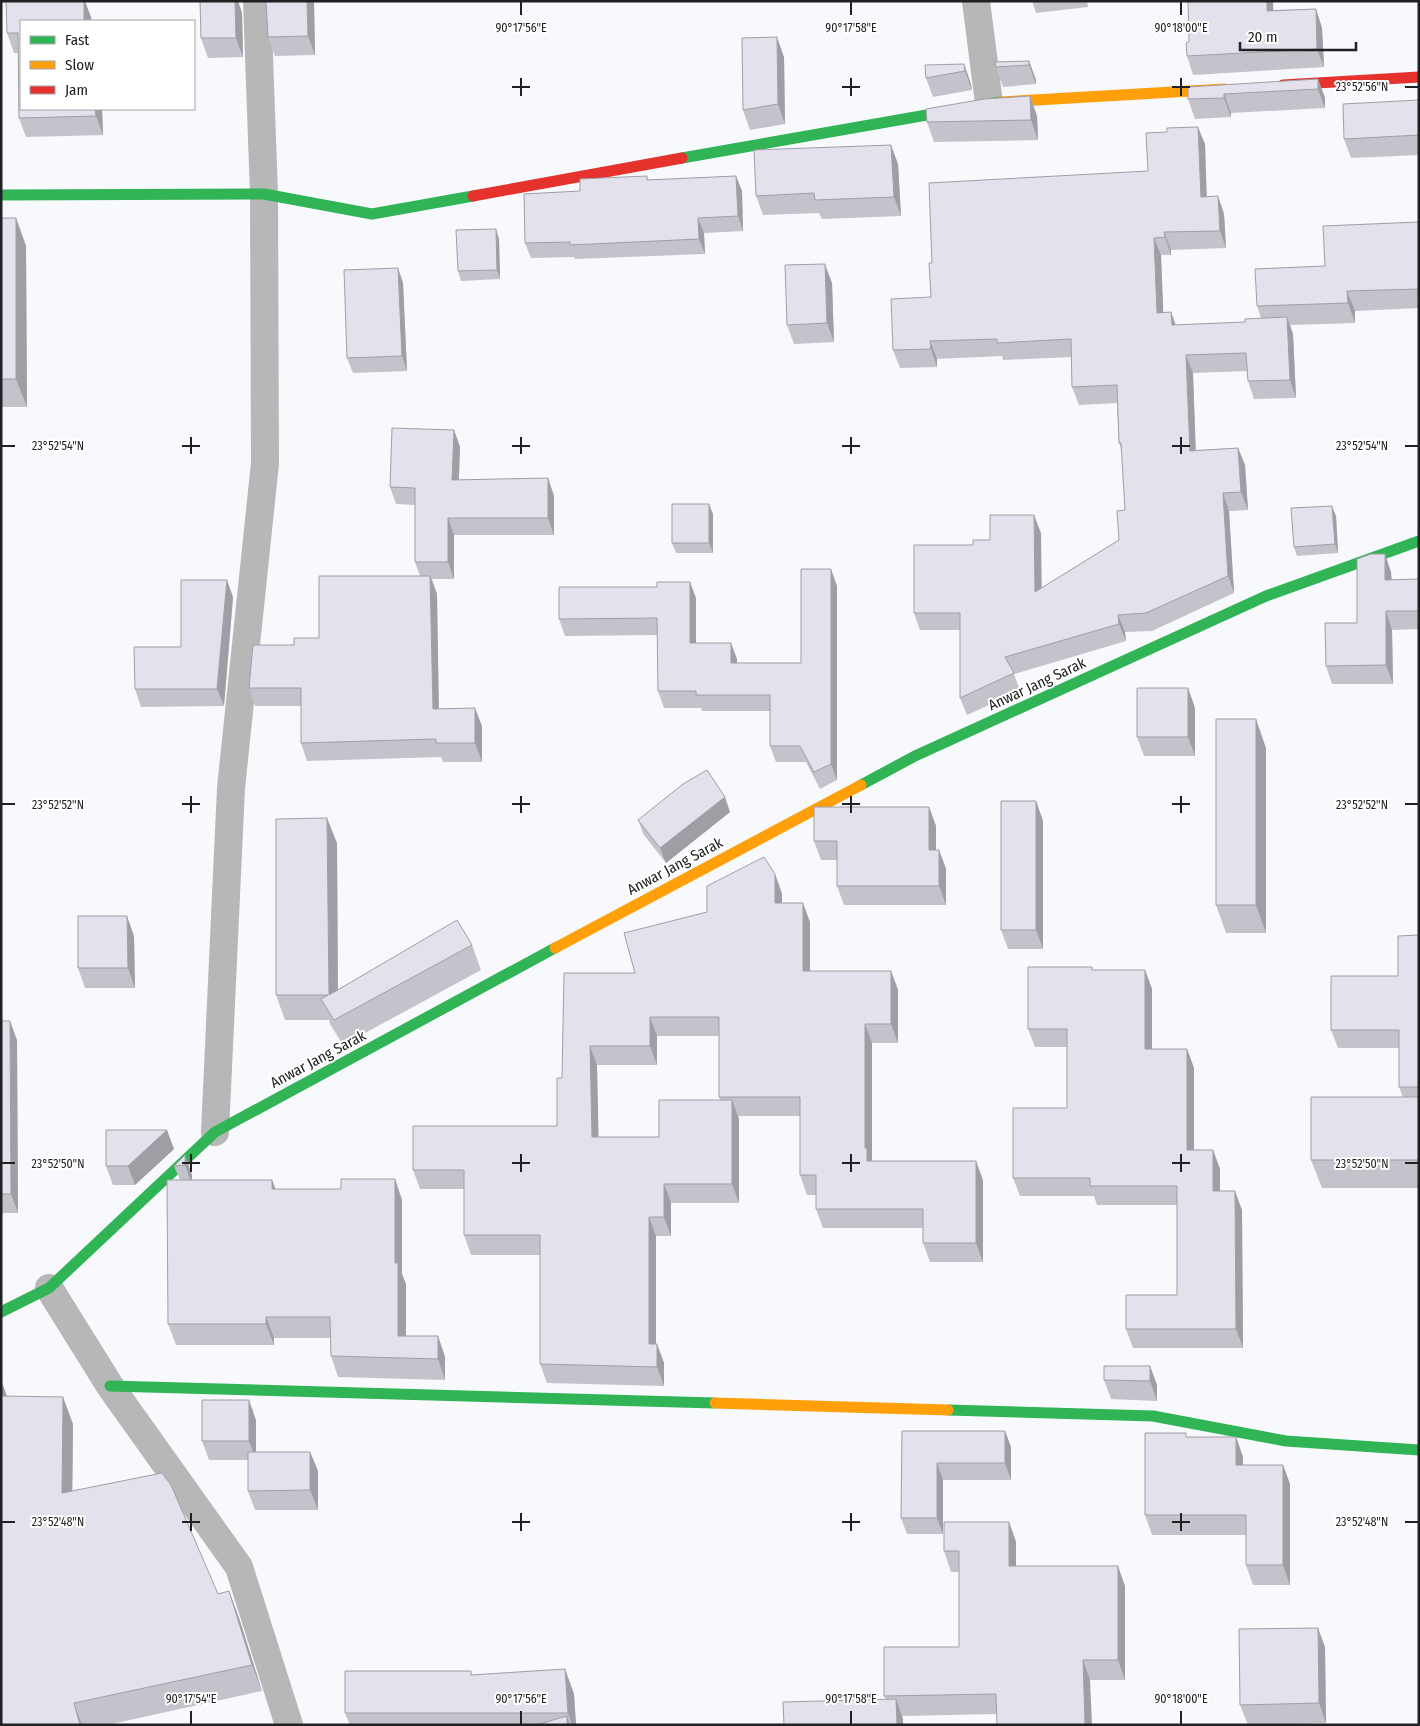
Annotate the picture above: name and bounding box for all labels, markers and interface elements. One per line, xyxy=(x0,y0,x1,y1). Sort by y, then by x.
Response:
legend xyxy=(20,20,195,110)
scale bar xyxy=(1240,20,1356,52)
text: 90°17'56"E xyxy=(495,21,547,35)
text: 90°17'58"E xyxy=(825,21,877,35)
text: 90°18'00"E xyxy=(1154,21,1208,35)
text: 20 m xyxy=(1248,28,1278,46)
text: Fast xyxy=(65,31,89,49)
text: Slow xyxy=(65,56,94,74)
text: 23°52'56"N xyxy=(1336,80,1388,94)
text: Jam xyxy=(65,81,88,99)
text: 23°52'54"N xyxy=(32,439,84,453)
text: 23°52'54"N xyxy=(1336,439,1388,453)
street label: Anwar Jang Sarak xyxy=(985,654,1089,714)
text: 23°52'52"N xyxy=(32,798,84,812)
text: 23°52'52"N xyxy=(1336,798,1388,812)
street label: Anwar Jang Sarak xyxy=(624,833,726,899)
street label: Anwar Jang Sarak xyxy=(267,1026,369,1092)
text: 23°52'50"N xyxy=(32,1157,84,1171)
text: 23°52'50"N xyxy=(1336,1157,1388,1171)
text: 23°52'48"N xyxy=(32,1515,84,1529)
text: 23°52'48"N xyxy=(1336,1515,1388,1529)
text: 90°17'54"E xyxy=(166,1692,217,1706)
text: 90°17'56"E xyxy=(495,1692,547,1706)
text: 90°17'58"E xyxy=(825,1692,877,1706)
text: 90°18'00"E xyxy=(1154,1692,1208,1706)

